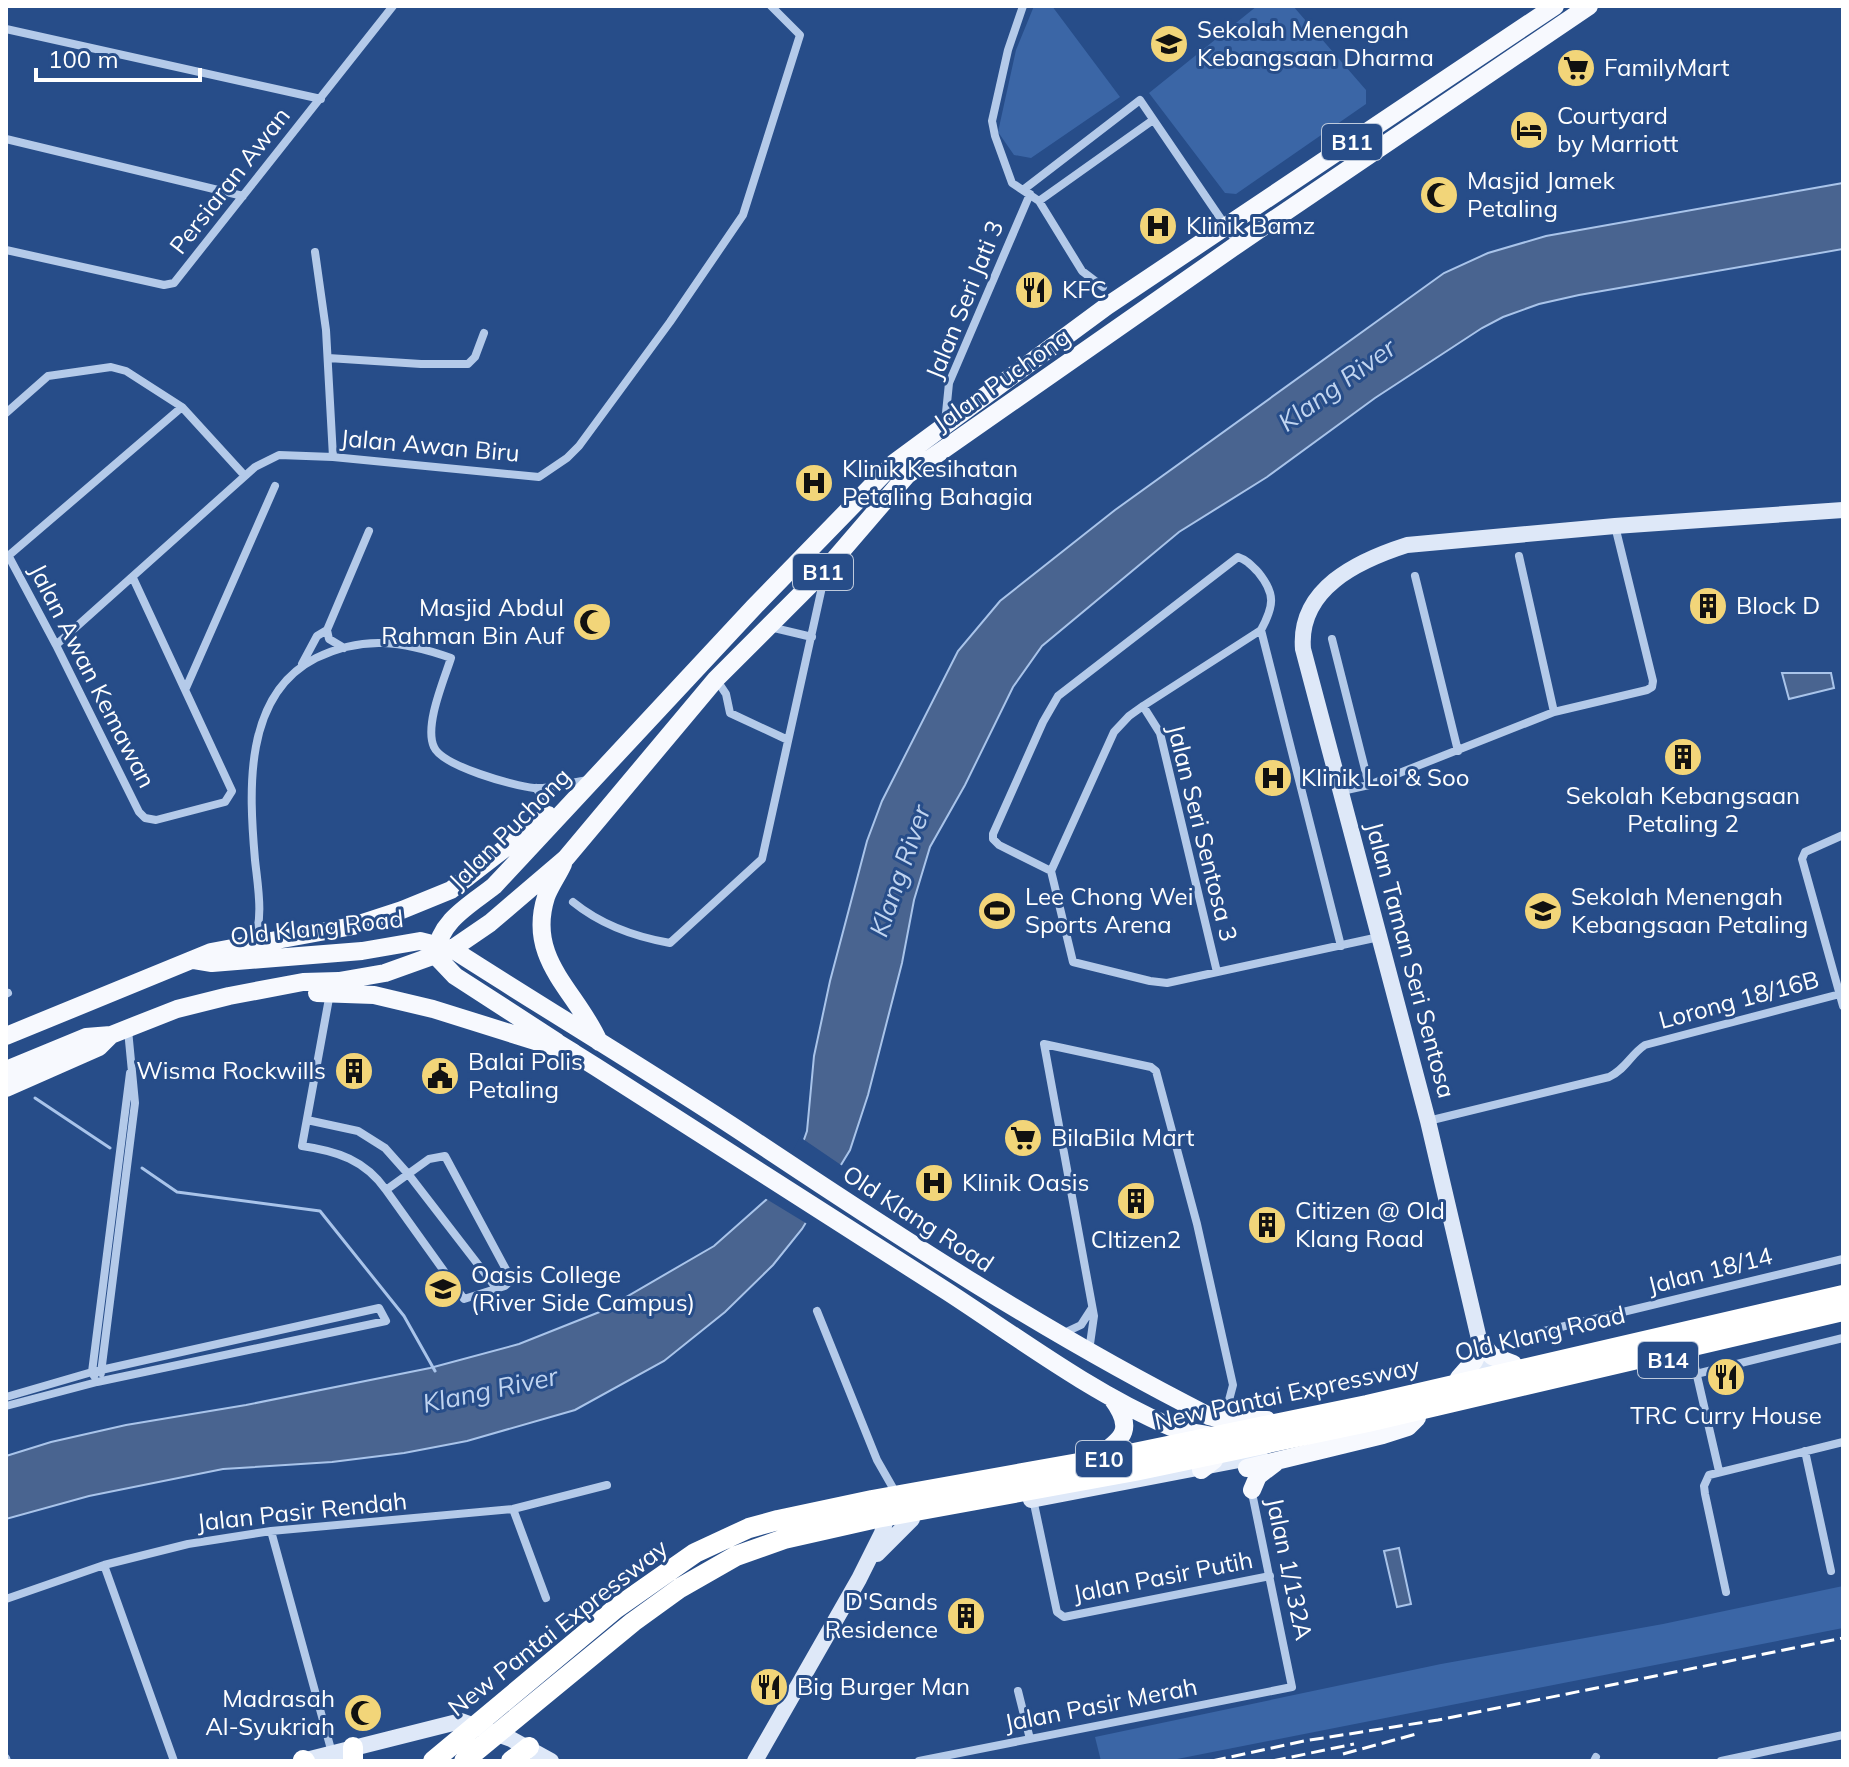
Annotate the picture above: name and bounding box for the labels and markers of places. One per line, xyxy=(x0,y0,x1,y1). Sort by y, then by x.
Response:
place label: Sekolah Menengah Kebangsaan Dharma xyxy=(1197,14,1434,72)
school or university icon: Sekolah Menengah Kebangsaan Dharma xyxy=(1148,23,1190,65)
supermarket icon: FamilyMart xyxy=(1555,47,1597,89)
place label: FamilyMart xyxy=(1604,52,1729,82)
place label: Courtyard by Marriott xyxy=(1557,100,1678,158)
hotel icon: Courtyard by Marriott xyxy=(1508,109,1550,151)
place label: Masjid Jamek Petaling xyxy=(1467,165,1615,223)
mosque icon: Masjid Jamek Petaling xyxy=(1418,174,1460,216)
hospital icon: Klinik Bamz xyxy=(1137,205,1179,247)
place label: Klinik Bamz xyxy=(1186,210,1315,240)
restaurant icon: KFC xyxy=(1013,269,1055,311)
place label: KFC xyxy=(1062,274,1107,304)
place label: Klinik Kesihatan Petaling Bahagia xyxy=(842,453,1033,511)
hospital icon: Klinik Kesihatan Petaling Bahagia xyxy=(793,462,835,504)
building icon: Block D xyxy=(1687,585,1729,627)
place label: Block D xyxy=(1736,590,1820,620)
place label: Masjid Abdul Rahman Bin Auf xyxy=(381,592,565,650)
mosque icon: Masjid Abdul Rahman Bin Auf xyxy=(571,601,613,643)
building icon: Sekolah Kebangsaan Petaling 2 xyxy=(1662,736,1704,778)
hospital icon: Klinik Loi & Soo xyxy=(1252,757,1294,799)
place label: Klinik Loi & Soo xyxy=(1301,762,1469,792)
place label: Sekolah Kebangsaan Petaling 2 xyxy=(1566,780,1800,838)
place label: Lee Chong Wei Sports Arena xyxy=(1025,881,1193,939)
place label: Sekolah Menengah Kebangsaan Petaling xyxy=(1571,881,1808,939)
sports icon: Lee Chong Wei Sports Arena xyxy=(976,890,1018,932)
school or university icon: Sekolah Menengah Kebangsaan Petaling xyxy=(1522,890,1564,932)
place label: Balai Polis Petaling xyxy=(468,1046,583,1104)
building icon: Wisma Rockwills xyxy=(333,1050,375,1092)
place label: Wisma Rockwills xyxy=(136,1055,326,1085)
public building icon: Balai Polis Petaling xyxy=(419,1055,461,1097)
supermarket icon: BilaBila Mart xyxy=(1002,1117,1044,1159)
place label: BilaBila Mart xyxy=(1051,1122,1194,1152)
hospital icon: Klinik Oasis xyxy=(913,1162,955,1204)
place label: Klinik Oasis xyxy=(962,1167,1090,1197)
building icon: CItizen2 xyxy=(1115,1180,1157,1222)
place label: Citizen @ Old Klang Road xyxy=(1295,1195,1445,1253)
building icon: Citizen @ Old Klang Road xyxy=(1246,1204,1288,1246)
place label: CItizen2 xyxy=(1091,1224,1181,1254)
place label: Oasis College (River Side Campus) xyxy=(471,1259,695,1317)
school or university icon: Oasis College (River Side Campus) xyxy=(422,1268,464,1310)
restaurant icon: TRC Curry House xyxy=(1705,1356,1747,1398)
place label: TRC Curry House xyxy=(1630,1400,1822,1430)
place label: D'Sands Residence xyxy=(825,1586,938,1644)
building icon: D'Sands Residence xyxy=(945,1595,987,1637)
restaurant icon: Big Burger Man xyxy=(748,1666,790,1708)
place label: Big Burger Man xyxy=(797,1671,970,1701)
place label: Madrasah Al-Syukriah xyxy=(205,1683,335,1741)
mosque icon: Madrasah Al-Syukriah xyxy=(342,1692,384,1734)

